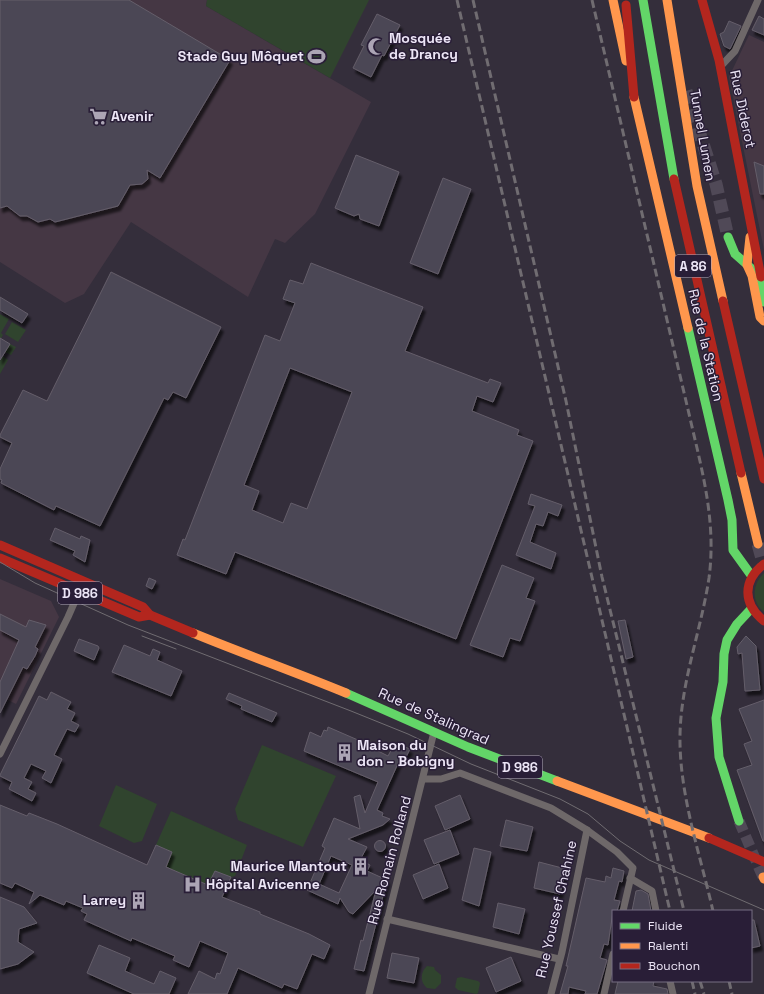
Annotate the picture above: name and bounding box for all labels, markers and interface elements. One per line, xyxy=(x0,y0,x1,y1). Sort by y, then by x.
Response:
place label: Mosquée de Drancy xyxy=(389,29,458,63)
mosque icon: Mosquée de Drancy xyxy=(366,36,386,56)
sports icon: Stade Guy Môquet xyxy=(307,46,327,66)
place label: Stade Guy Môquet xyxy=(178,47,304,65)
street label: Rue Diderot xyxy=(726,68,760,150)
street label: Tunnel Lumen xyxy=(686,88,720,182)
supermarket icon: Avenir xyxy=(88,106,108,126)
place label: Avenir xyxy=(111,107,154,125)
road number: A 86 xyxy=(675,255,711,277)
street label: Rue de la Station xyxy=(684,287,728,403)
road number: D 986 xyxy=(58,582,102,604)
street label: Rue de Stalingrad xyxy=(376,683,492,749)
place label: Maison du don – Bobigny xyxy=(357,736,454,770)
building icon: Maison du don – Bobigny xyxy=(334,743,354,763)
road number: D 986 xyxy=(498,756,542,778)
street label: Rue Romain Rolland xyxy=(363,794,415,926)
street label: Rue Youssef Chahine xyxy=(531,838,581,980)
building icon: Maurice Mantout xyxy=(350,856,370,876)
place label: Maurice Mantout xyxy=(230,857,347,875)
hospital icon: Hôpital Avicenne xyxy=(183,874,203,894)
place label: Hôpital Avicenne xyxy=(206,875,320,893)
building icon: Larrey xyxy=(129,890,149,910)
place label: Larrey xyxy=(83,891,126,909)
legend xyxy=(612,910,752,982)
text: Fluide xyxy=(648,918,683,934)
text: Ralenti xyxy=(648,938,688,954)
text: Bouchon xyxy=(648,958,700,974)

